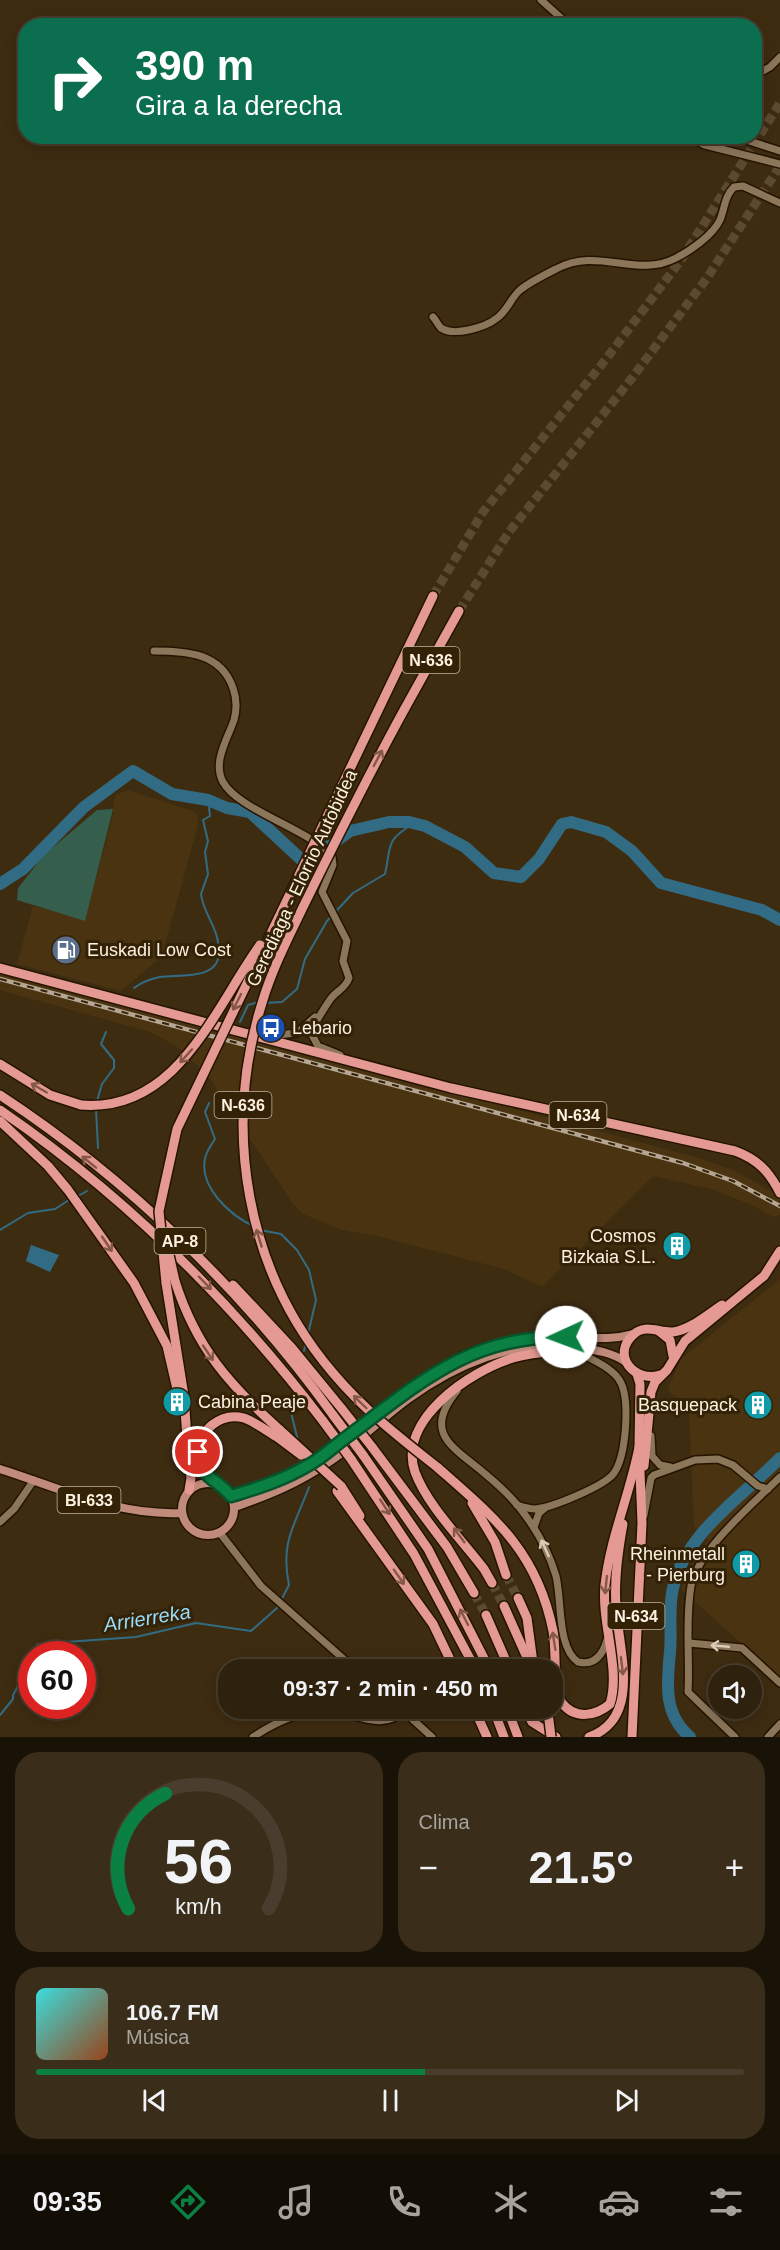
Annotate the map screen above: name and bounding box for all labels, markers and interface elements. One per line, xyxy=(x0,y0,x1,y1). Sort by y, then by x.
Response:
icon: right xyxy=(36,42,114,120)
text: 390 m xyxy=(135,42,254,89)
text: Gira a la derecha xyxy=(135,91,342,121)
road number: N-636 xyxy=(402,647,460,673)
one-way arrow xyxy=(372,750,384,767)
street label: Gerediaga - Elorrio Autobidea xyxy=(243,765,362,990)
fuel station icon: Euskadi Low Cost xyxy=(50,934,82,966)
place label: Euskadi Low Cost xyxy=(87,940,231,960)
one-way arrow xyxy=(231,992,243,1010)
bus stop icon: Lebario xyxy=(255,1012,287,1044)
place label: Lebario xyxy=(292,1018,352,1038)
one-way arrow xyxy=(179,1048,193,1063)
one-way arrow xyxy=(31,1082,48,1094)
road number: N-636 xyxy=(214,1092,272,1118)
road number: N-634 xyxy=(550,1102,606,1128)
one-way arrow xyxy=(81,1155,97,1168)
place label: Cosmos Bizkaia S.L. xyxy=(561,1226,656,1267)
road number: AP-8 xyxy=(154,1228,206,1254)
one-way arrow xyxy=(253,1229,264,1248)
building icon: Cosmos Bizkaia S.L. xyxy=(661,1230,693,1262)
one-way arrow xyxy=(101,1235,113,1252)
one-way arrow xyxy=(198,1276,212,1291)
position arrow xyxy=(534,1305,598,1369)
one-way arrow xyxy=(202,1344,214,1361)
building icon: Cabina Peaje xyxy=(161,1386,193,1418)
building icon: Basquepack xyxy=(742,1389,774,1421)
place label: Cabina Peaje xyxy=(198,1392,306,1412)
one-way arrow xyxy=(353,1395,368,1410)
place label: Basquepack xyxy=(638,1395,738,1415)
pin xyxy=(172,1426,223,1477)
icon: arrive xyxy=(181,1435,214,1468)
road number: BI-633 xyxy=(58,1487,121,1513)
one-way arrow xyxy=(378,1498,391,1515)
one-way arrow xyxy=(452,1528,465,1544)
one-way arrow xyxy=(539,1539,550,1558)
place label: Rheinmetall - Pierburg xyxy=(630,1544,725,1585)
building icon: Rheinmetall - Pierburg xyxy=(730,1548,762,1580)
one-way arrow xyxy=(393,1568,405,1585)
one-way arrow xyxy=(600,1575,611,1595)
water label: Arrierreka xyxy=(101,1600,192,1636)
road number: N-634 xyxy=(608,1603,664,1629)
one-way arrow xyxy=(458,1609,470,1626)
one-way arrow xyxy=(549,1632,560,1652)
one-way arrow xyxy=(711,1640,730,1651)
speed limit sign: 60 xyxy=(18,1641,96,1719)
one-way arrow xyxy=(616,1656,627,1676)
map controls xyxy=(708,1665,762,1719)
button: sound xyxy=(708,1665,762,1719)
text: 09:37 · 2 min · 450 m xyxy=(283,1676,498,1701)
text: Clima xyxy=(419,1811,470,1833)
text: 56 xyxy=(164,1827,233,1896)
text: 21.5° xyxy=(528,1842,634,1893)
text: − xyxy=(419,1849,438,1886)
text: + xyxy=(725,1849,744,1886)
text: km/h xyxy=(176,1895,222,1919)
text: 106.7 FM xyxy=(126,2000,219,2025)
text: Música xyxy=(126,2026,189,2048)
icon: previous xyxy=(138,2084,171,2117)
icon: pause xyxy=(374,2084,407,2117)
icon: next xyxy=(610,2084,643,2117)
icon: directions xyxy=(167,2181,209,2223)
icon: music xyxy=(275,2181,317,2223)
icon: phone xyxy=(383,2181,425,2223)
icon: climate xyxy=(490,2181,532,2223)
icon: car xyxy=(598,2181,640,2223)
icon: filters xyxy=(705,2181,747,2223)
text: 09:35 xyxy=(33,2187,102,2217)

